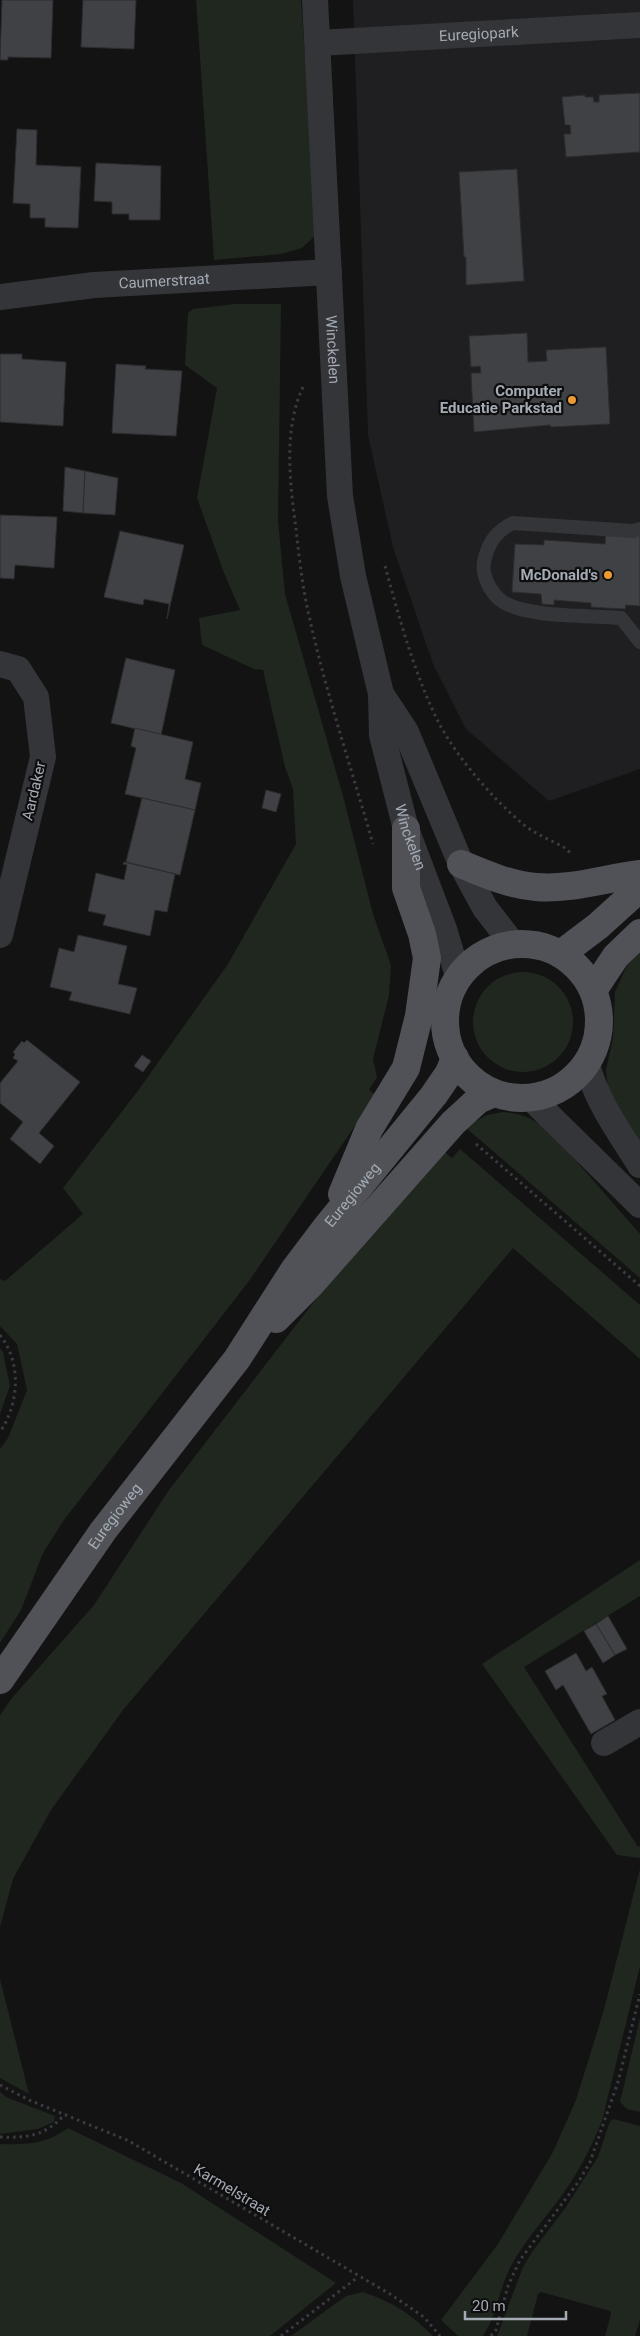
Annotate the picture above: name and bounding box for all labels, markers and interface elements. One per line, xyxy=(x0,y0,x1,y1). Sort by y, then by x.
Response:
street label: Euregiopark xyxy=(439,23,519,45)
street label: Caumerstraat xyxy=(118,270,210,293)
street label: Winckelen xyxy=(322,315,343,384)
place label: Computer Educatie Parkstad xyxy=(440,382,562,417)
marker: Computer Educatie Parkstad xyxy=(566,394,578,406)
place label: McDonald's xyxy=(521,566,598,584)
marker: McDonald's xyxy=(602,569,614,581)
street label: Aardaker xyxy=(18,760,50,822)
street label: Winckelen xyxy=(391,802,430,873)
street label: Euregioweg xyxy=(321,1159,384,1231)
street label: Euregioweg xyxy=(84,1480,146,1553)
street label: Karmelstraat xyxy=(190,2160,274,2220)
scale bar xyxy=(465,2288,566,2320)
text: 20 m xyxy=(472,2297,506,2315)

